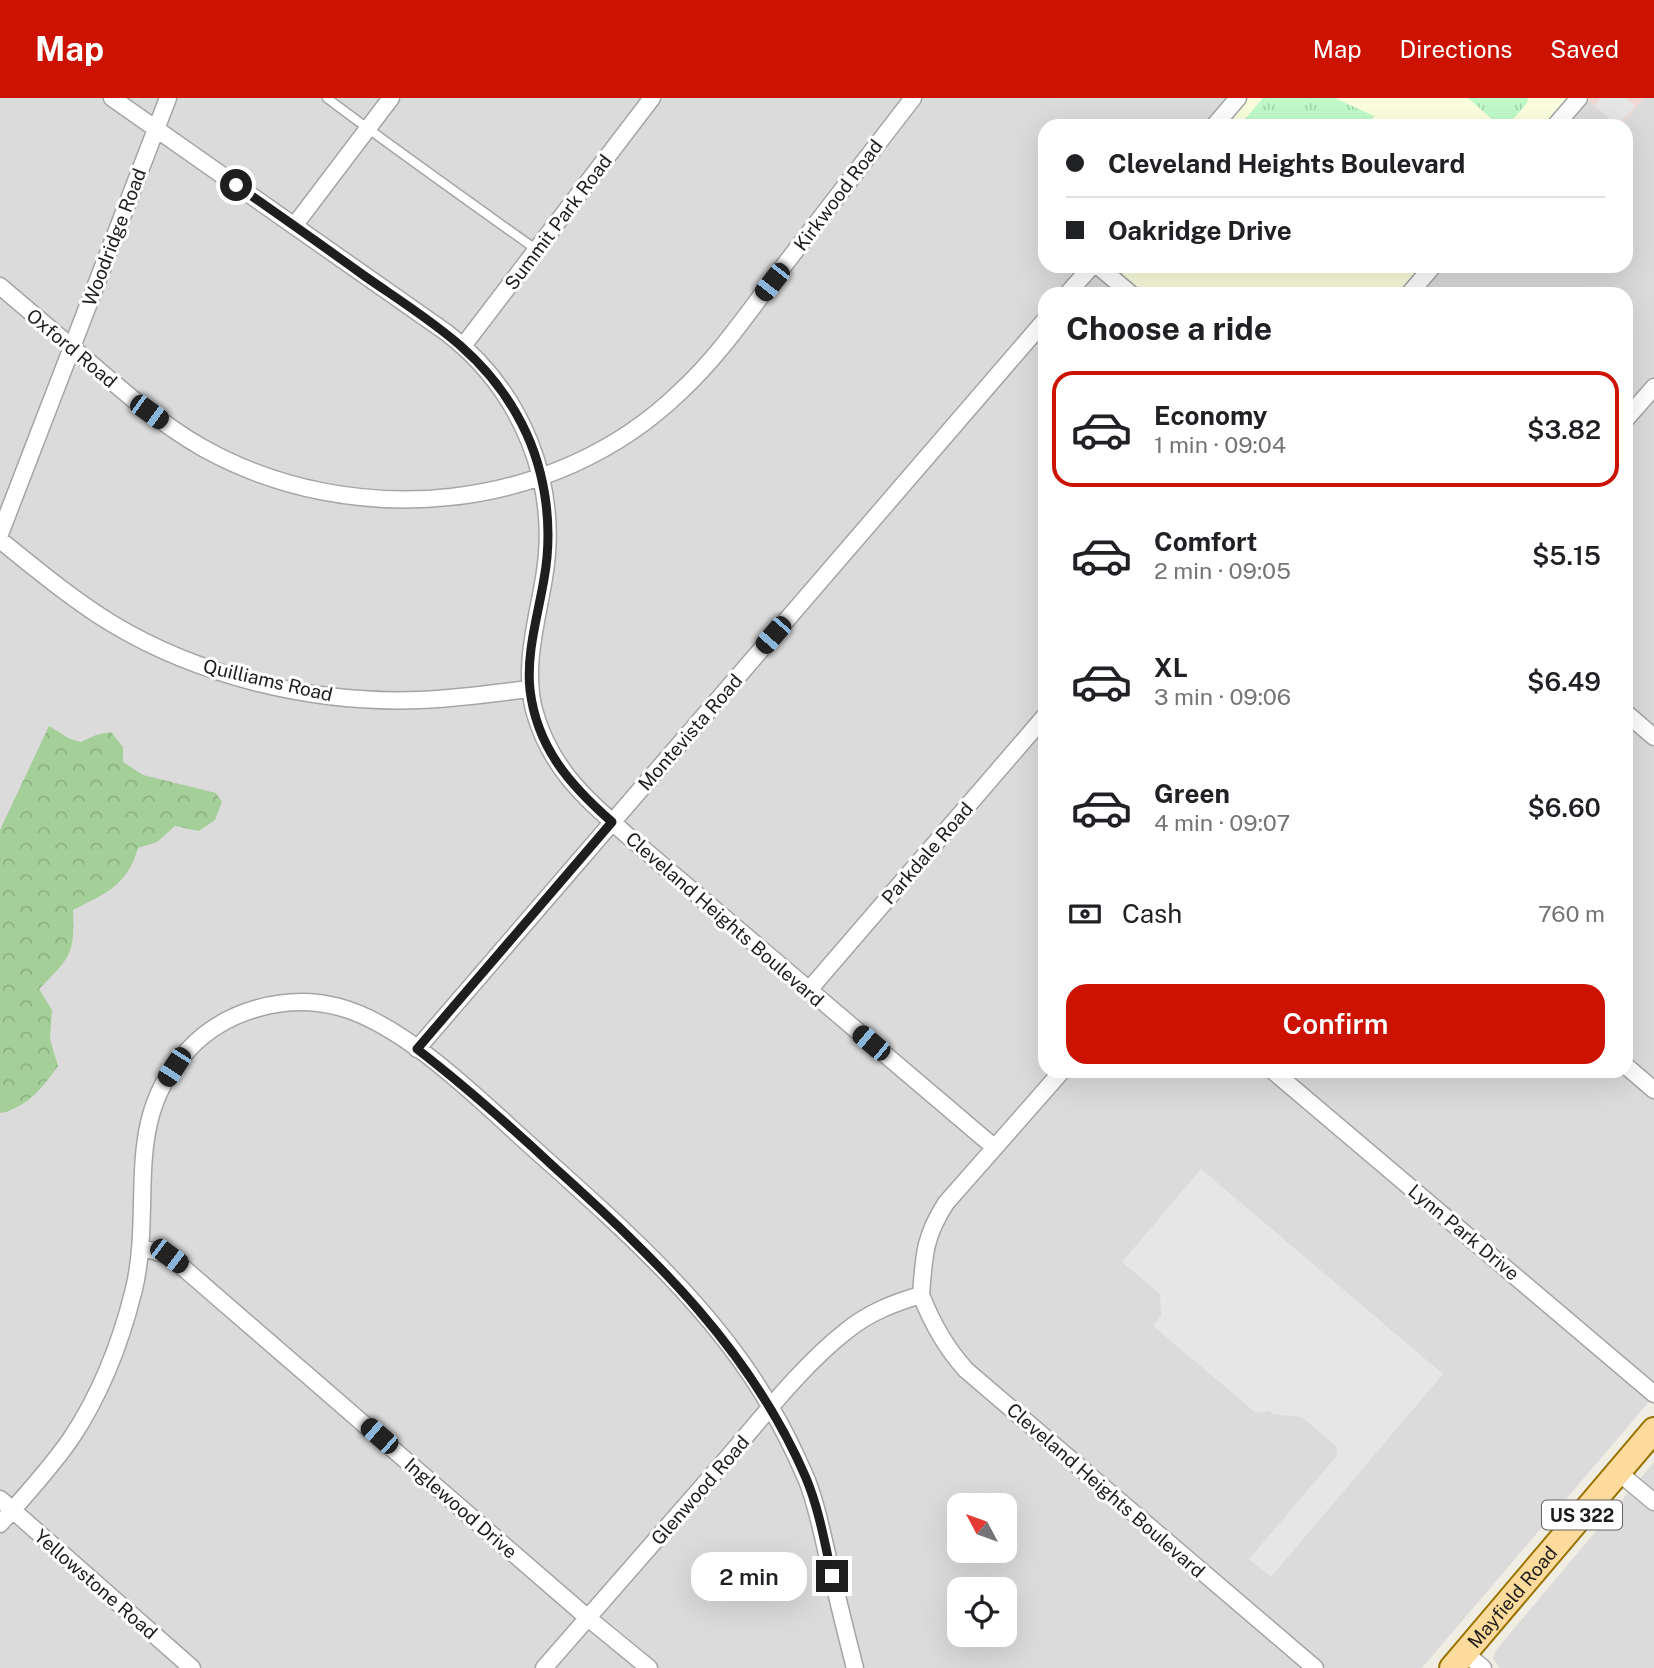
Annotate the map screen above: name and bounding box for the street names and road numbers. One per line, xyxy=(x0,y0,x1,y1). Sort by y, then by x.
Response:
street label: Kirkwood Road xyxy=(789,135,887,255)
street label: Summit Park Road xyxy=(500,150,616,294)
street label: Woodridge Road xyxy=(78,165,150,309)
street label: Oxford Road xyxy=(23,304,121,392)
street label: Quilliams Road xyxy=(201,654,335,706)
street label: Montevista Road xyxy=(634,669,746,795)
street label: Parkdale Road xyxy=(877,798,977,908)
street label: Cleveland Heights Boulevard xyxy=(622,827,828,1011)
street label: Lynn Park Drive xyxy=(1404,1179,1524,1285)
street label: Cleveland Heights Boulevard xyxy=(1003,1398,1209,1582)
street label: Glenwood Road xyxy=(647,1431,753,1549)
street label: Inglewood Drive xyxy=(400,1453,522,1563)
road number: US 322 xyxy=(1542,1500,1622,1530)
street label: Yellowstone Road xyxy=(30,1525,162,1643)
street label: Mayfield Road xyxy=(1463,1542,1561,1652)

